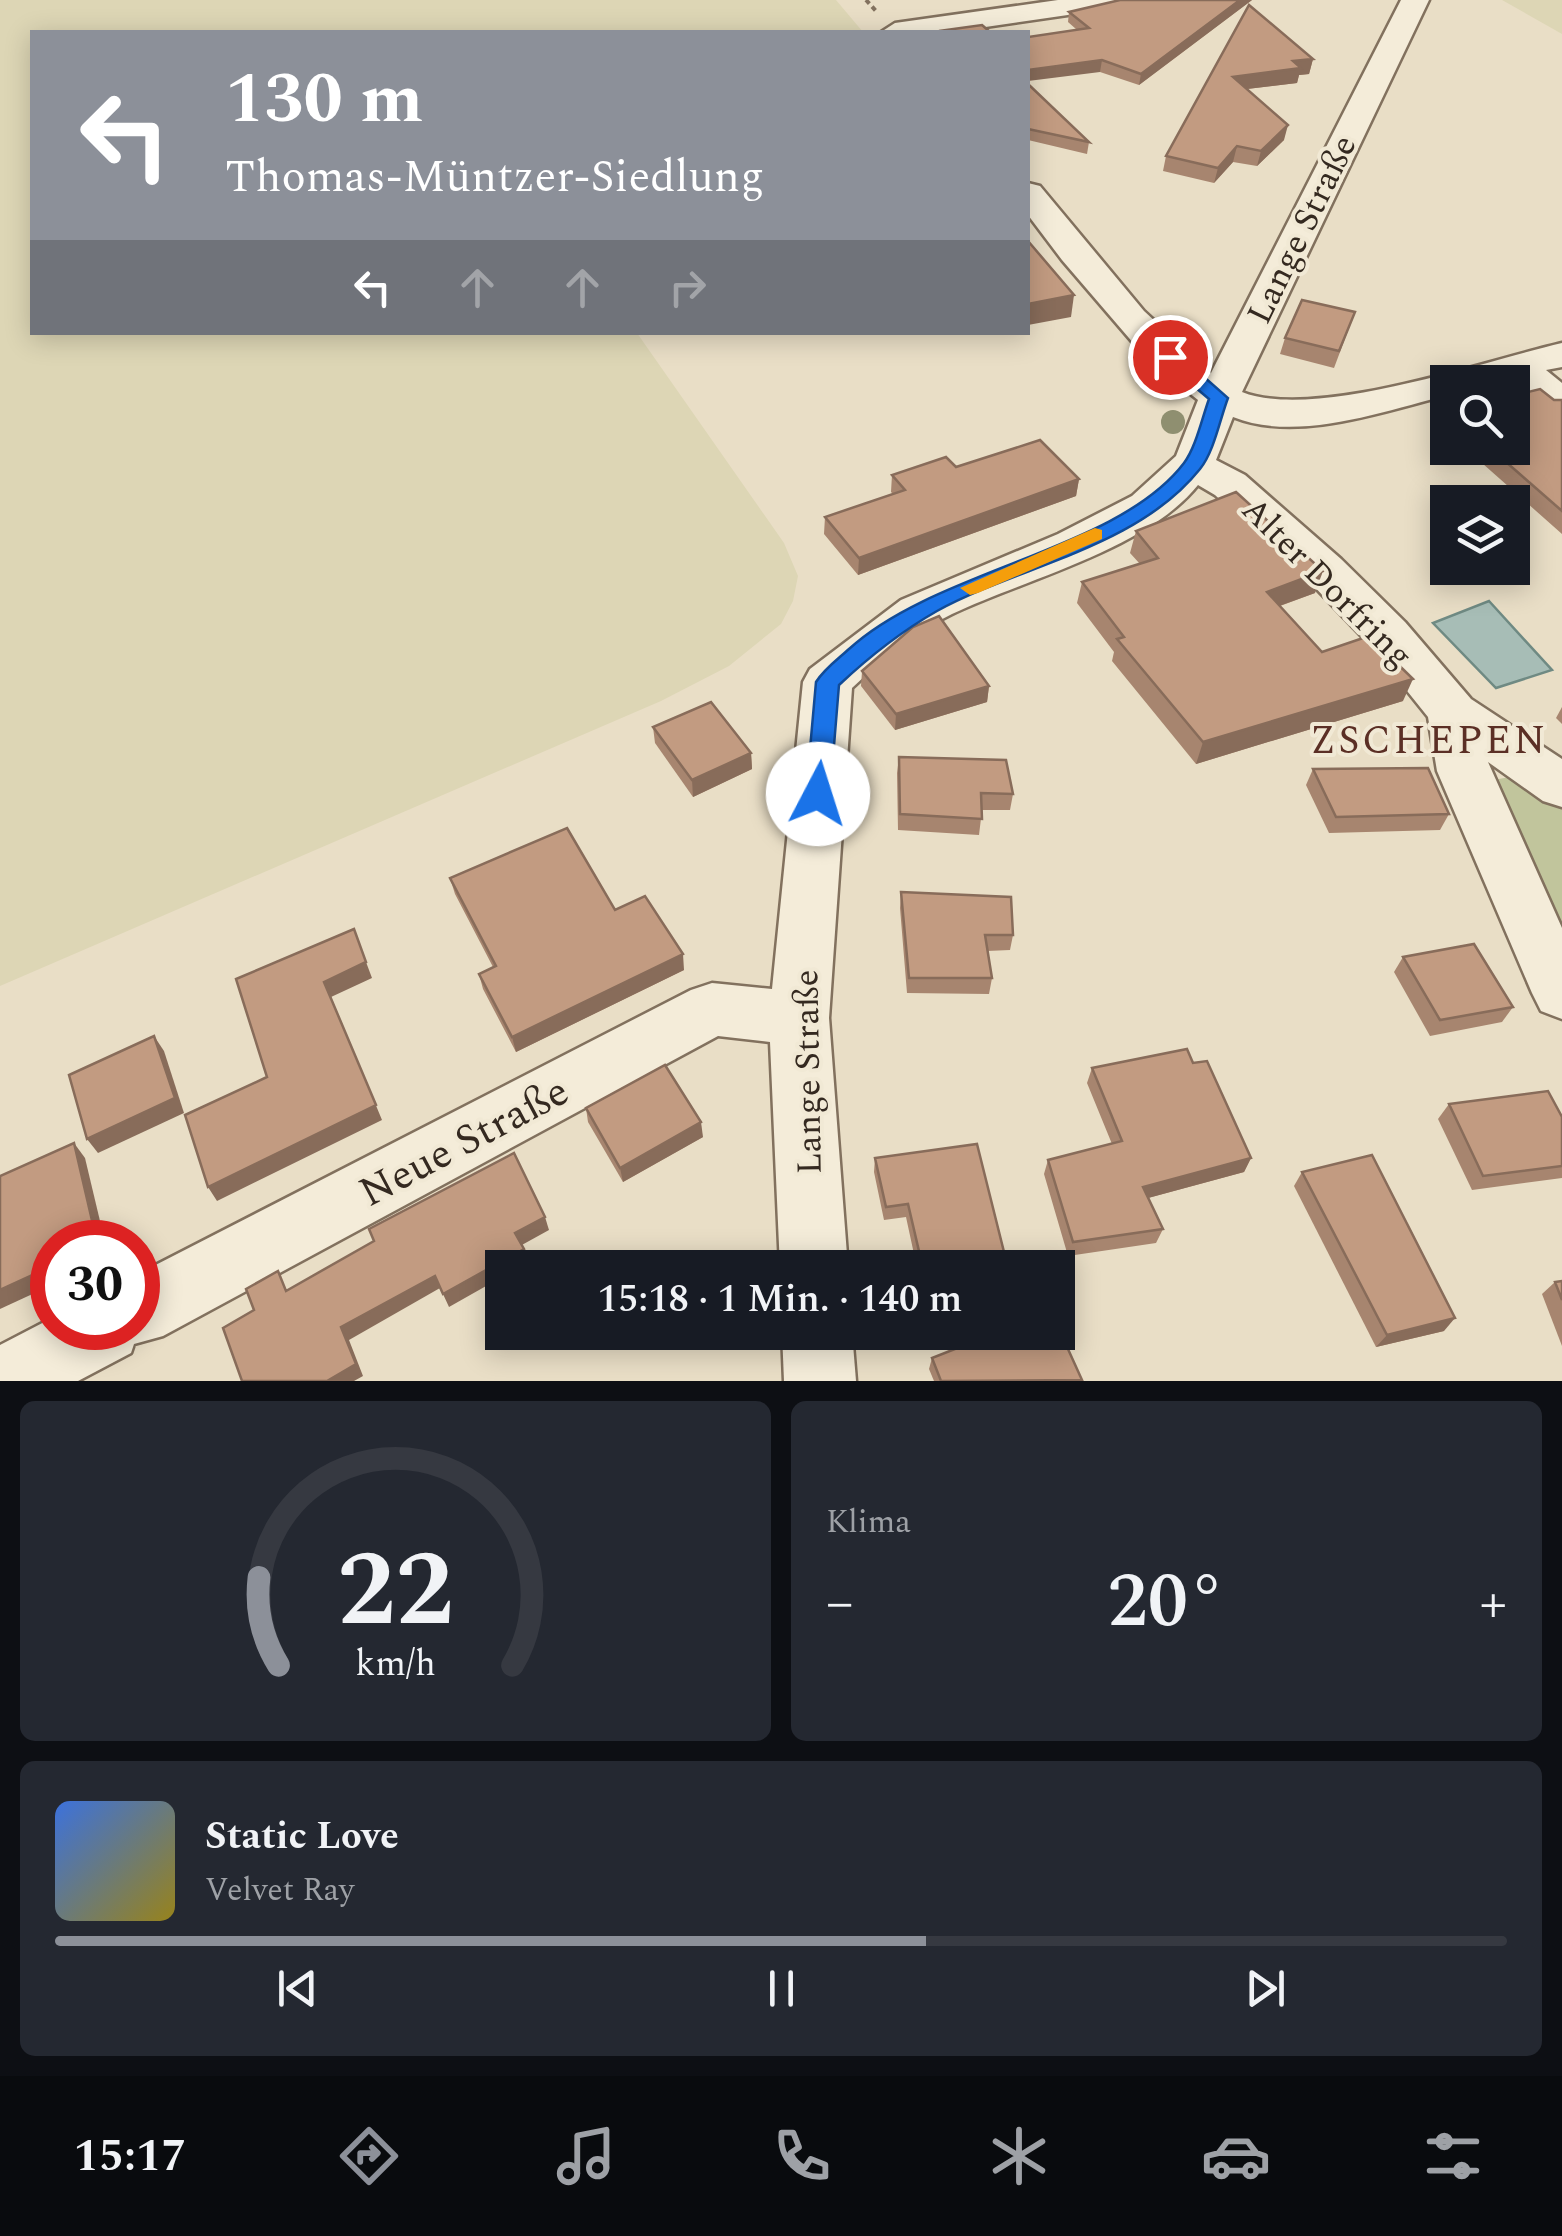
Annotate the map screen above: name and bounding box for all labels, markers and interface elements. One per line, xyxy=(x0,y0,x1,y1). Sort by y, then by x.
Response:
text: 130 m xyxy=(225,47,423,153)
icon: left xyxy=(60,70,190,200)
street label: Lange Straße xyxy=(1234,126,1371,333)
text: Thomas-Müntzer-Siedlung xyxy=(225,143,764,212)
icon: left xyxy=(345,260,400,315)
icon: ahead xyxy=(450,260,505,315)
icon: ahead xyxy=(555,260,610,315)
icon: right xyxy=(660,260,715,315)
pin xyxy=(1128,315,1213,400)
icon: arrive xyxy=(1143,330,1198,385)
map controls xyxy=(1430,365,1530,585)
button: search xyxy=(1430,365,1530,465)
street label: Alter Dorfring xyxy=(1229,485,1425,681)
button: layers xyxy=(1430,485,1530,585)
district label: ZSCHEPEN xyxy=(1310,711,1548,772)
position arrow xyxy=(766,742,870,846)
street label: Lange Straße xyxy=(780,969,837,1175)
street label: Neue Straße xyxy=(348,1061,580,1224)
speed limit sign: 30 xyxy=(30,1220,160,1350)
text: 15:18 · 1 Min. · 140 m xyxy=(598,1271,962,1329)
text: Klima xyxy=(826,1498,911,1547)
text: 22 xyxy=(337,1513,454,1671)
text: 20° xyxy=(1108,1546,1225,1660)
text: − xyxy=(826,1562,854,1645)
text: + xyxy=(1479,1562,1507,1645)
text: km/h xyxy=(355,1637,436,1692)
text: Static Love xyxy=(205,1808,399,1866)
text: Velvet Ray xyxy=(205,1866,354,1915)
icon: previous xyxy=(270,1961,325,2016)
icon: pause xyxy=(754,1961,809,2016)
icon: next xyxy=(1238,1961,1293,2016)
icon: directions xyxy=(334,2121,404,2191)
icon: music xyxy=(551,2121,621,2191)
icon: phone xyxy=(767,2121,837,2191)
icon: climate xyxy=(984,2121,1054,2191)
icon: car xyxy=(1201,2121,1271,2191)
icon: filters xyxy=(1418,2121,1488,2191)
text: 15:17 xyxy=(73,2122,187,2191)

